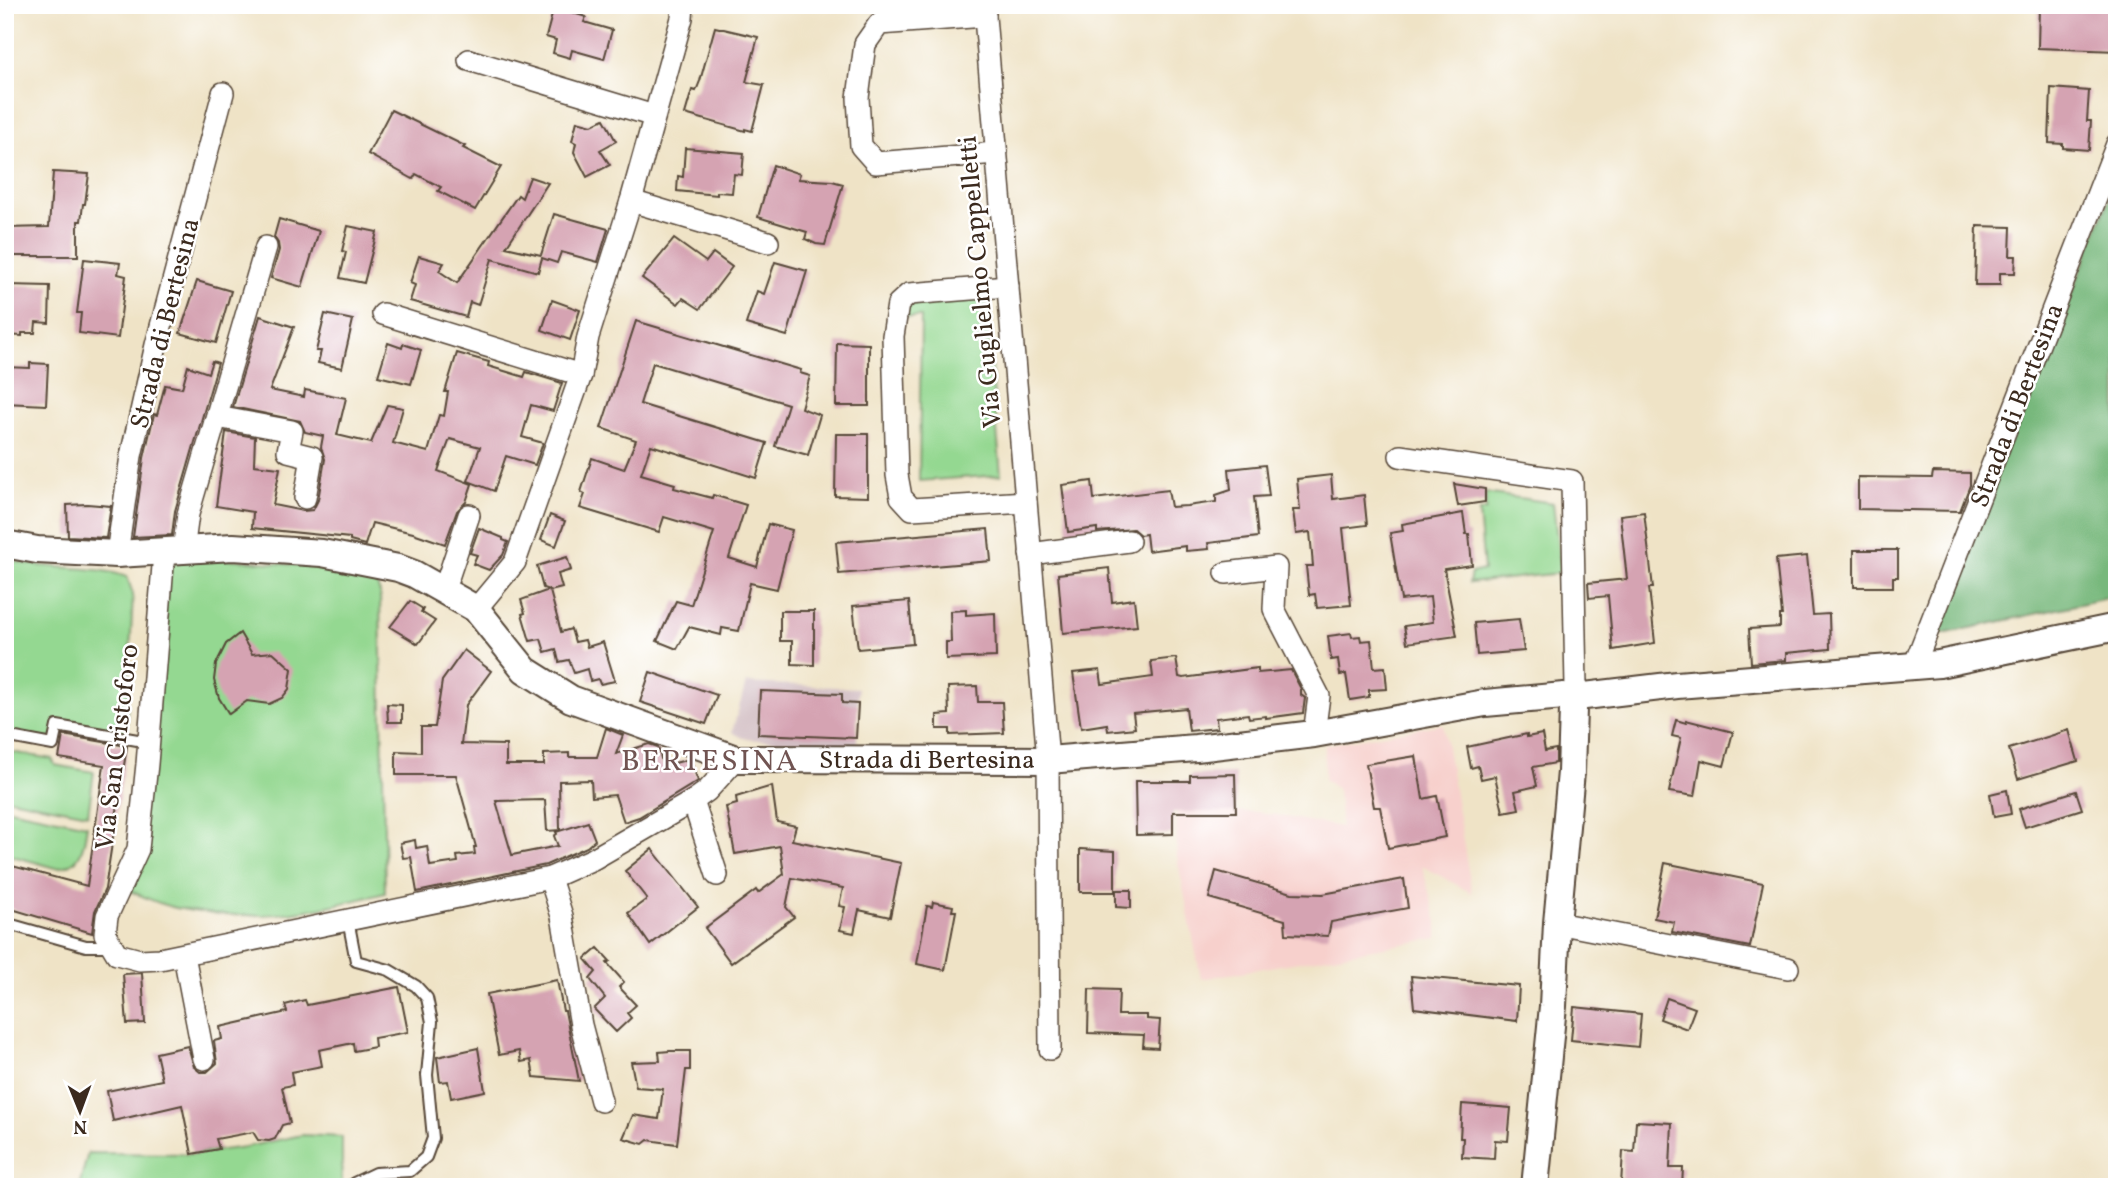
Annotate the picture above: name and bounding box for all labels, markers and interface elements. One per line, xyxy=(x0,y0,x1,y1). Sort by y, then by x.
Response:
street label: Via Guglielmo Cappelletti xyxy=(950,134,1012,429)
street label: Strada di Bertesina xyxy=(122,214,210,433)
street label: Strada di Bertesina xyxy=(1962,299,2073,513)
street label: Via San Cristoforo xyxy=(87,642,148,852)
district label: BERTESINA xyxy=(621,741,799,783)
street label: Strada di Bertesina xyxy=(819,743,1035,779)
north arrow xyxy=(46,1076,116,1146)
text: N xyxy=(73,1113,87,1139)

